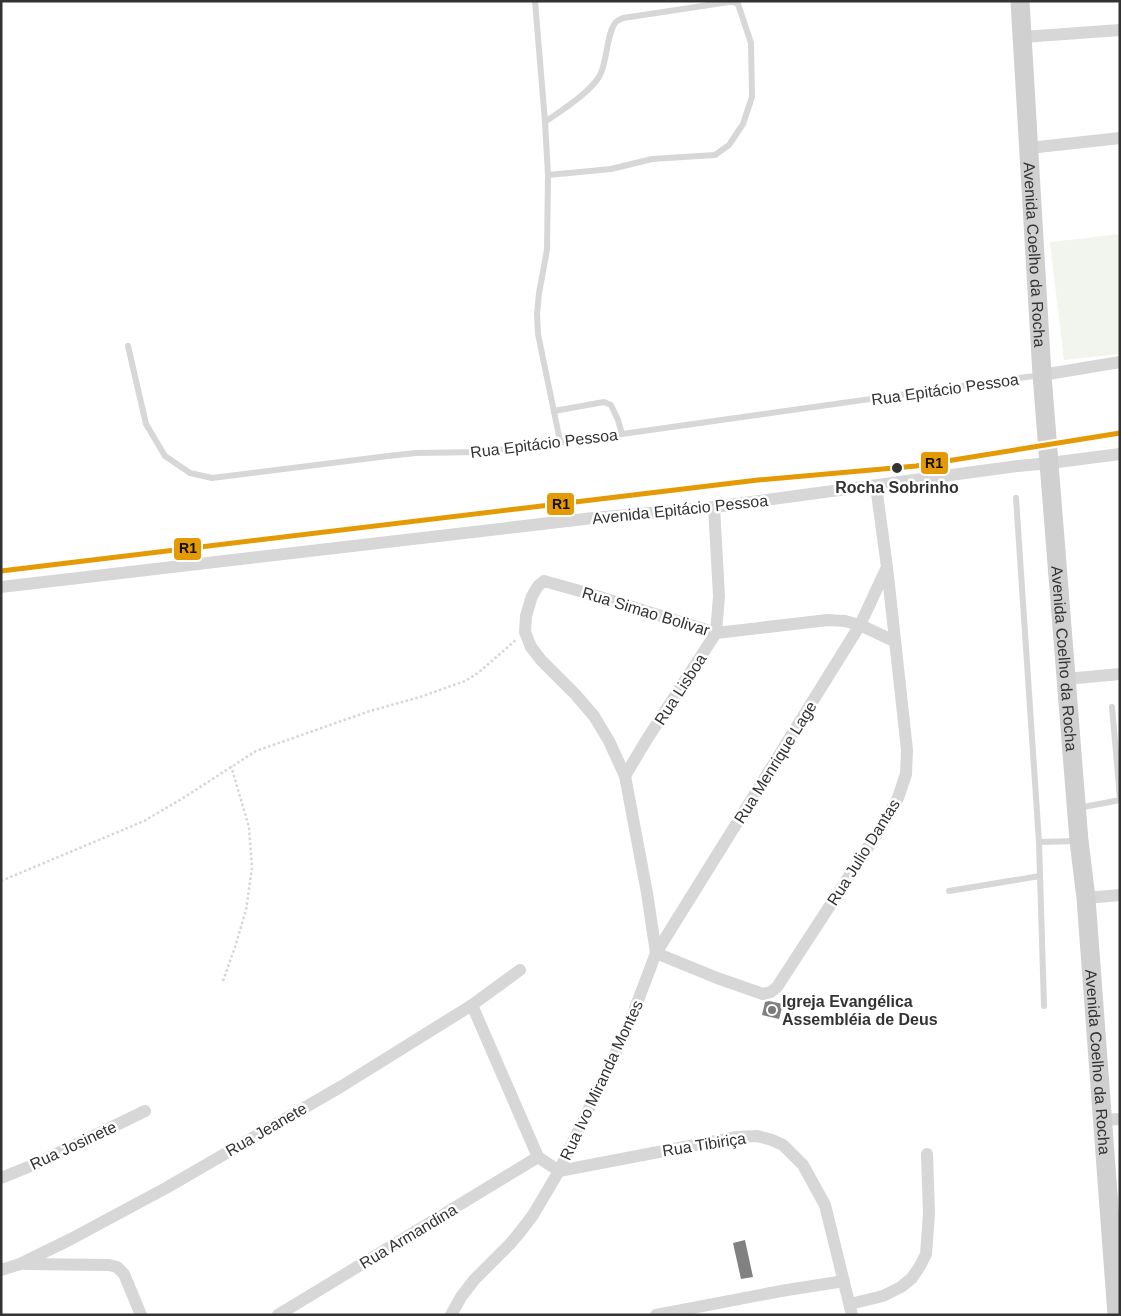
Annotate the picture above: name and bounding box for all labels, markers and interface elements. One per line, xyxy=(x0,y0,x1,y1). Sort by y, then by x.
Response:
street label: Avenida Coelho da Rocha xyxy=(1020,161,1048,348)
street label: Rua Epitácio Pessoa xyxy=(870,371,1020,408)
street label: Rua Epitácio Pessoa xyxy=(469,426,619,461)
line badge: R1 xyxy=(920,451,949,475)
text: R1 xyxy=(925,455,943,471)
marker: Rocha Sobrinho xyxy=(890,461,904,475)
place label: Rocha Sobrinho xyxy=(835,479,959,496)
line badge: R1 xyxy=(546,492,575,516)
street label: Avenida Epitácio Pessoa xyxy=(591,492,769,527)
text: R1 xyxy=(552,496,570,512)
line badge: R1 xyxy=(173,537,202,561)
text: R1 xyxy=(179,540,197,556)
street label: Avenida Coelho da Rocha xyxy=(1048,565,1080,752)
street label: Rua Simao Bolivar xyxy=(580,584,712,639)
street label: Rua Lisboa xyxy=(651,651,710,728)
street label: Rua Menrique Lage xyxy=(731,698,820,826)
street label: Rua Julio Dantas xyxy=(824,796,903,908)
street label: Avenida Coelho da Rocha xyxy=(1082,969,1113,1155)
place label: Igreja Evangélica Assembléia de Deus xyxy=(782,993,938,1028)
street label: Rua Ivo Miranda Montes xyxy=(557,998,646,1163)
marker: Igreja Evangélica Assembléia de Deus xyxy=(766,1004,778,1016)
street label: Rua Jeanete xyxy=(223,1099,310,1159)
street label: Rua Josinete xyxy=(27,1118,119,1173)
street label: Rua Tibiriça xyxy=(661,1129,747,1159)
street label: Rua Armandina xyxy=(357,1201,460,1272)

